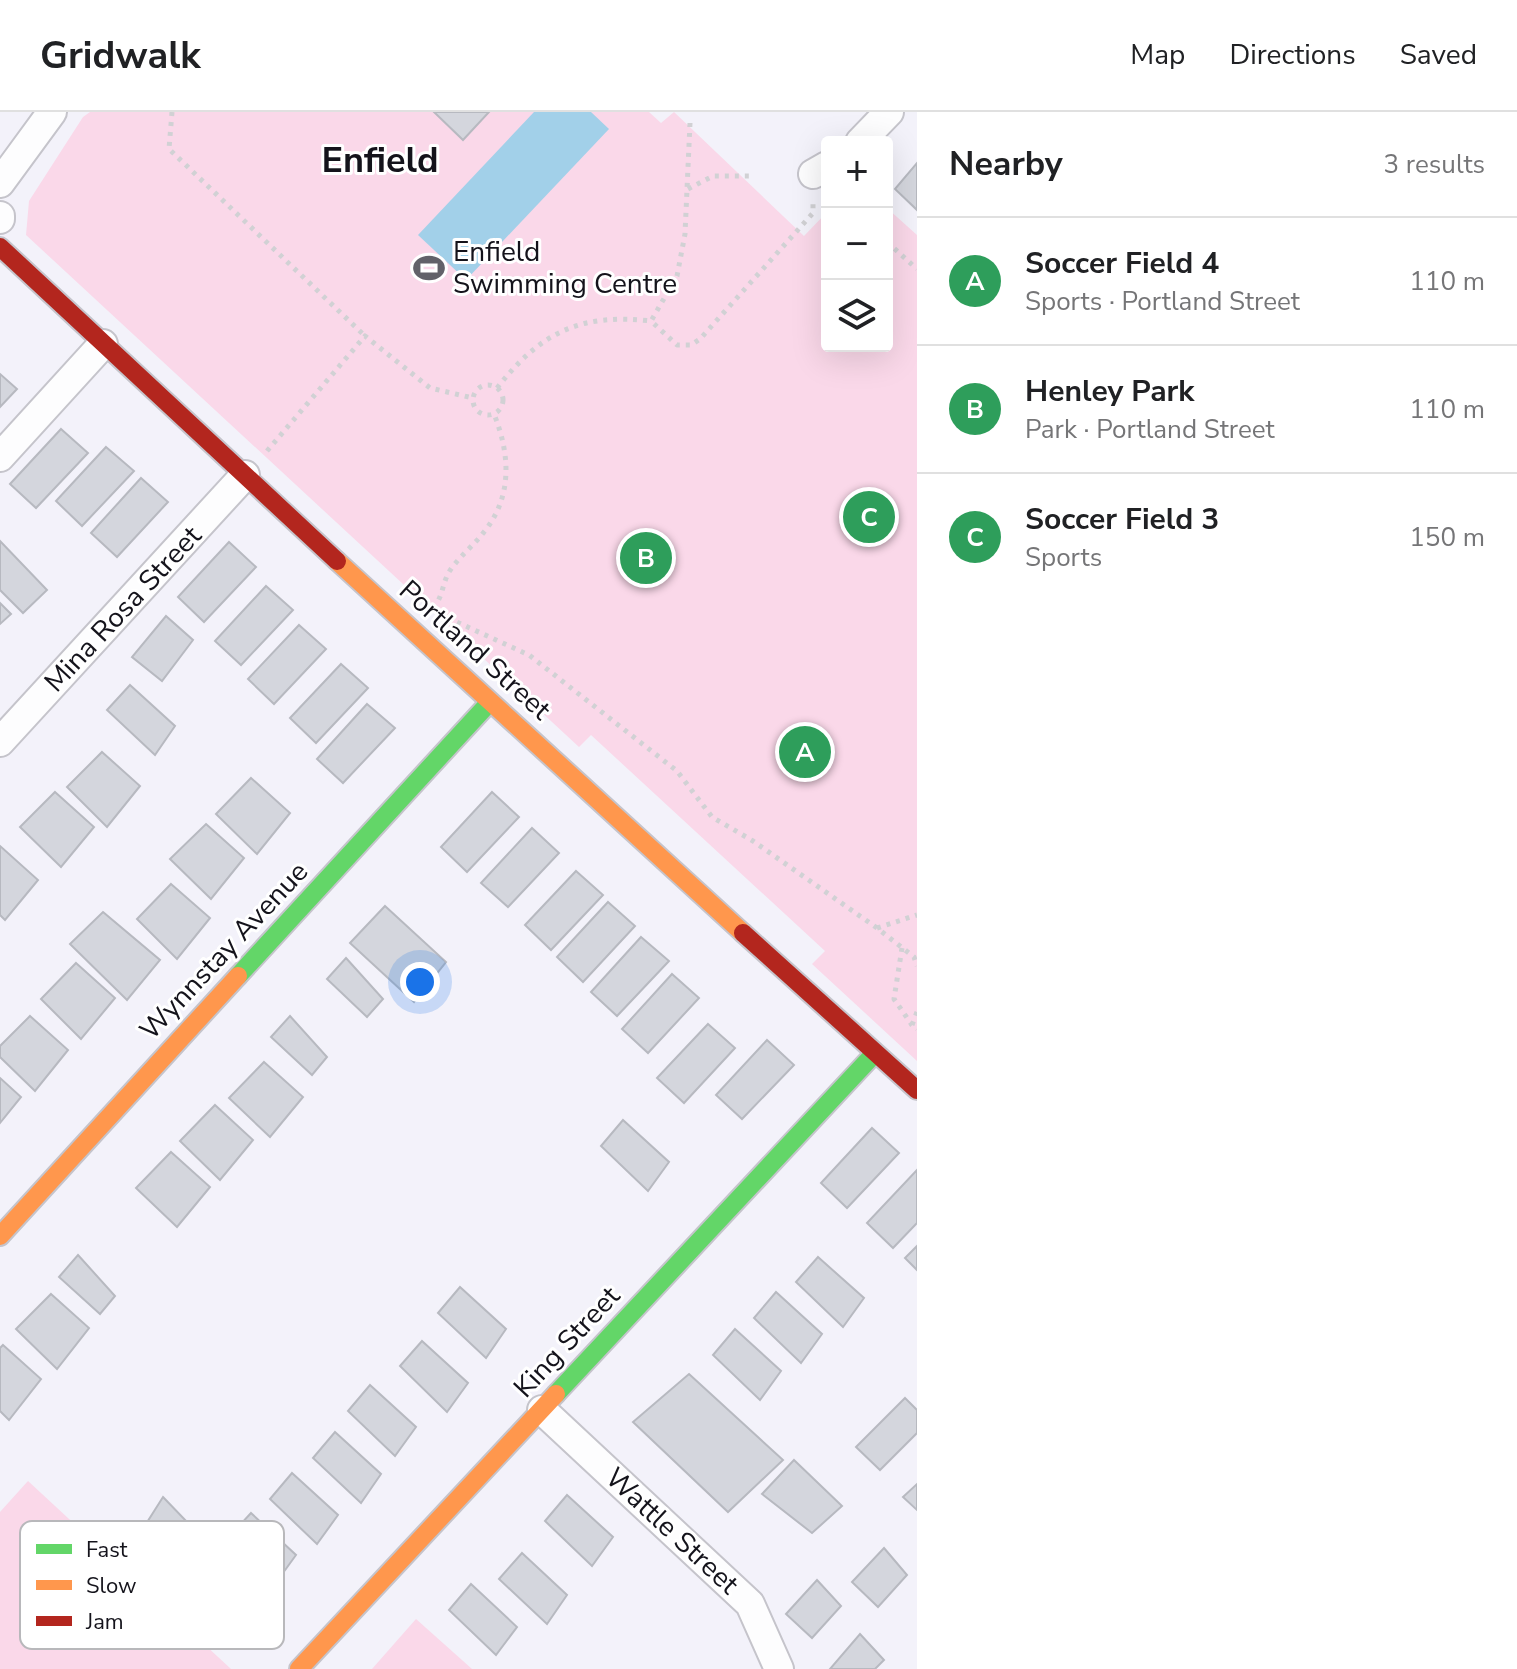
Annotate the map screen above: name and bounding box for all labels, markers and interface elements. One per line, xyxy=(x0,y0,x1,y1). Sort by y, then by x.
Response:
text: Gridwalk xyxy=(40,30,201,81)
text: Map xyxy=(1130,36,1185,74)
text: Directions xyxy=(1229,36,1356,74)
text: Saved xyxy=(1400,36,1477,74)
district label: Enfield xyxy=(322,136,438,185)
map controls xyxy=(821,136,893,352)
button: + xyxy=(821,136,893,208)
text: Nearby xyxy=(949,141,1063,187)
text: 3 results xyxy=(1384,147,1485,182)
button: − xyxy=(821,208,893,280)
place label: Enfield Swimming Centre xyxy=(453,233,677,303)
text: Soccer Field 4 xyxy=(1025,243,1219,284)
sports icon: Enfield Swimming Centre xyxy=(412,251,446,285)
text: A xyxy=(965,264,985,299)
text: 110 m xyxy=(1409,264,1485,299)
button: layers xyxy=(821,280,893,352)
text: Sports · Portland Street xyxy=(1025,284,1300,319)
text: Henley Park xyxy=(1025,371,1194,412)
text: B xyxy=(966,392,984,427)
text: 110 m xyxy=(1409,392,1485,427)
text: Park · Portland Street xyxy=(1025,412,1275,447)
pin: C xyxy=(843,487,895,547)
text: Soccer Field 3 xyxy=(1025,499,1219,540)
street label: Mina Rosa Street xyxy=(36,518,210,700)
text: C xyxy=(966,520,984,555)
text: 150 m xyxy=(1409,520,1485,555)
pin: B xyxy=(620,528,672,588)
text: Sports xyxy=(1025,540,1102,575)
street label: Portland Street xyxy=(391,572,559,729)
pin: A xyxy=(779,722,831,782)
street label: Wynnstay Avenue xyxy=(131,854,317,1048)
your location xyxy=(400,962,440,1002)
street label: King Street xyxy=(505,1278,629,1406)
street label: Wattle Street xyxy=(597,1459,747,1603)
legend xyxy=(20,1521,284,1649)
text: Fast xyxy=(86,1535,128,1565)
text: Slow xyxy=(86,1571,137,1601)
text: Jam xyxy=(85,1607,124,1637)

